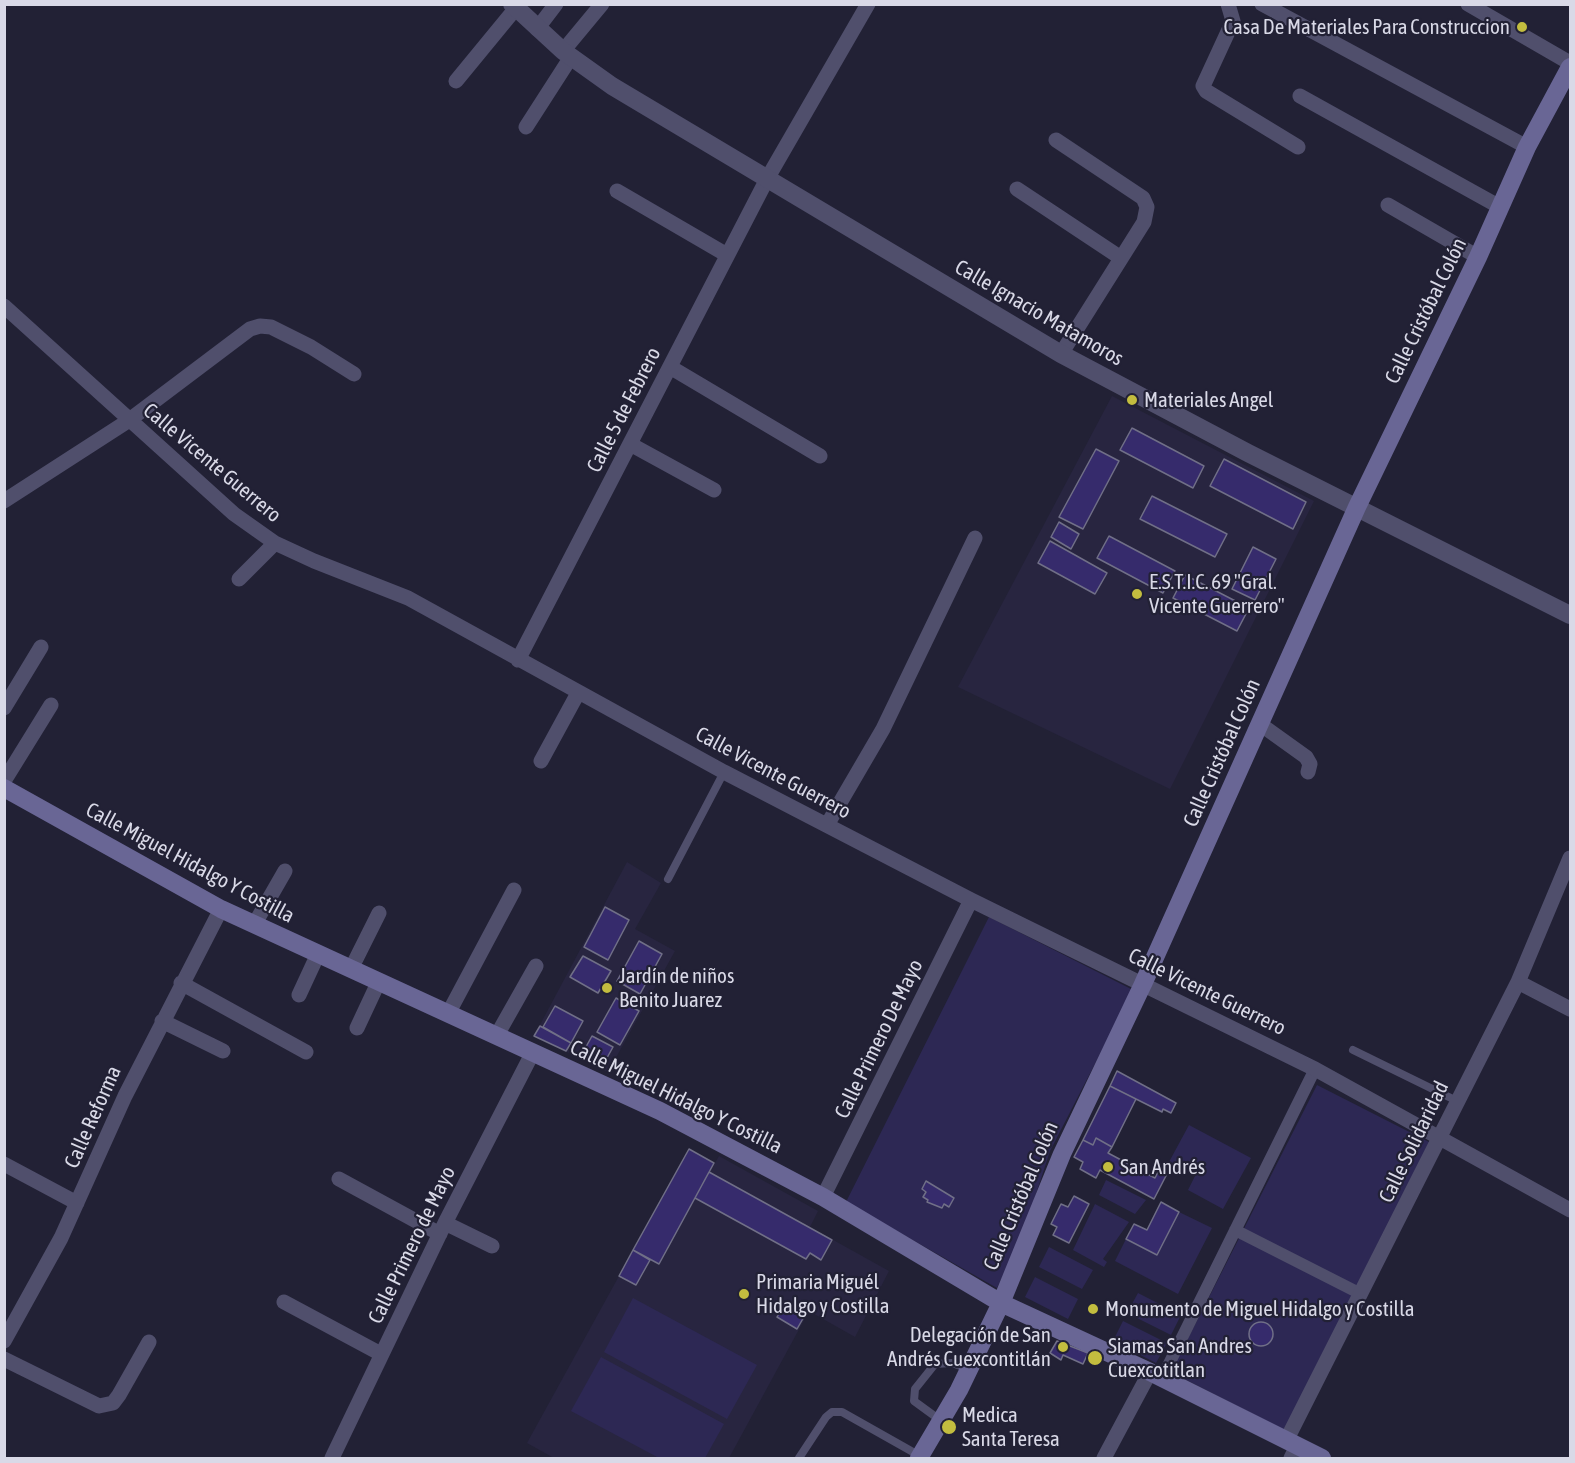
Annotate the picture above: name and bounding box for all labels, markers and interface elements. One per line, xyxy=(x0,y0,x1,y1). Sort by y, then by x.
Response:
place label: Casa De Materiales Para Construccion xyxy=(1224,14,1510,40)
marker: Casa De Materiales Para Construccion xyxy=(1515,20,1529,34)
street label: Calle Cristóbal Colón xyxy=(1380,234,1472,388)
street label: Calle Ignacio Matamoros xyxy=(950,255,1128,371)
street label: Calle 5 de Febrero xyxy=(582,343,666,477)
place label: Materiales Angel xyxy=(1144,387,1273,413)
marker: Materiales Angel xyxy=(1125,393,1139,407)
street label: Calle Vicente Guerrero xyxy=(138,398,286,528)
place label: E.S.T.I.C. 69 "Gral. Vicente Guerrero" xyxy=(1149,569,1285,619)
marker: E.S.T.I.C. 69 "Gral. Vicente Guerrero" xyxy=(1130,587,1144,601)
street label: Calle Cristóbal Colón xyxy=(1178,675,1266,831)
street label: Calle Vicente Guerrero xyxy=(691,721,855,825)
street label: Calle Miguel Hidalgo Y Costilla xyxy=(81,797,299,929)
street label: Calle Vicente Guerrero xyxy=(1124,943,1290,1041)
street label: Calle Primero De Mayo xyxy=(830,955,928,1123)
place label: Jardín de niños Benito Juarez xyxy=(619,963,734,1013)
marker: Jardín de niños Benito Juarez xyxy=(600,981,614,995)
street label: Calle Miguel Hidalgo Y Costilla xyxy=(566,1035,786,1159)
street label: Calle Reforma xyxy=(59,1062,127,1172)
street label: Calle Solidaridad xyxy=(1374,1077,1454,1207)
street label: Calle Cristóbal Colón xyxy=(978,1118,1064,1274)
place label: San Andrés xyxy=(1120,1154,1205,1180)
marker: San Andrés xyxy=(1101,1160,1115,1174)
street label: Calle Primero de Mayo xyxy=(363,1162,461,1328)
place label: Primaria Miguél Hidalgo y Costilla xyxy=(756,1269,889,1319)
marker: Primaria Miguél Hidalgo y Costilla xyxy=(737,1287,751,1301)
place label: Monumento de Miguel Hidalgo y Costilla xyxy=(1105,1296,1414,1322)
marker: Monumento de Miguel Hidalgo y Costilla xyxy=(1086,1302,1100,1316)
place label: Delegación de San Andrés Cuexcontitlán xyxy=(887,1322,1051,1372)
place label: Siamas San Andres Cuexcotitlan xyxy=(1108,1333,1252,1383)
marker: Delegación de San Andrés Cuexcontitlán xyxy=(1056,1340,1070,1354)
marker: Siamas San Andres Cuexcotitlan xyxy=(1086,1349,1104,1367)
place label: Medica Santa Teresa xyxy=(962,1402,1060,1452)
marker: Medica Santa Teresa xyxy=(940,1418,958,1436)

